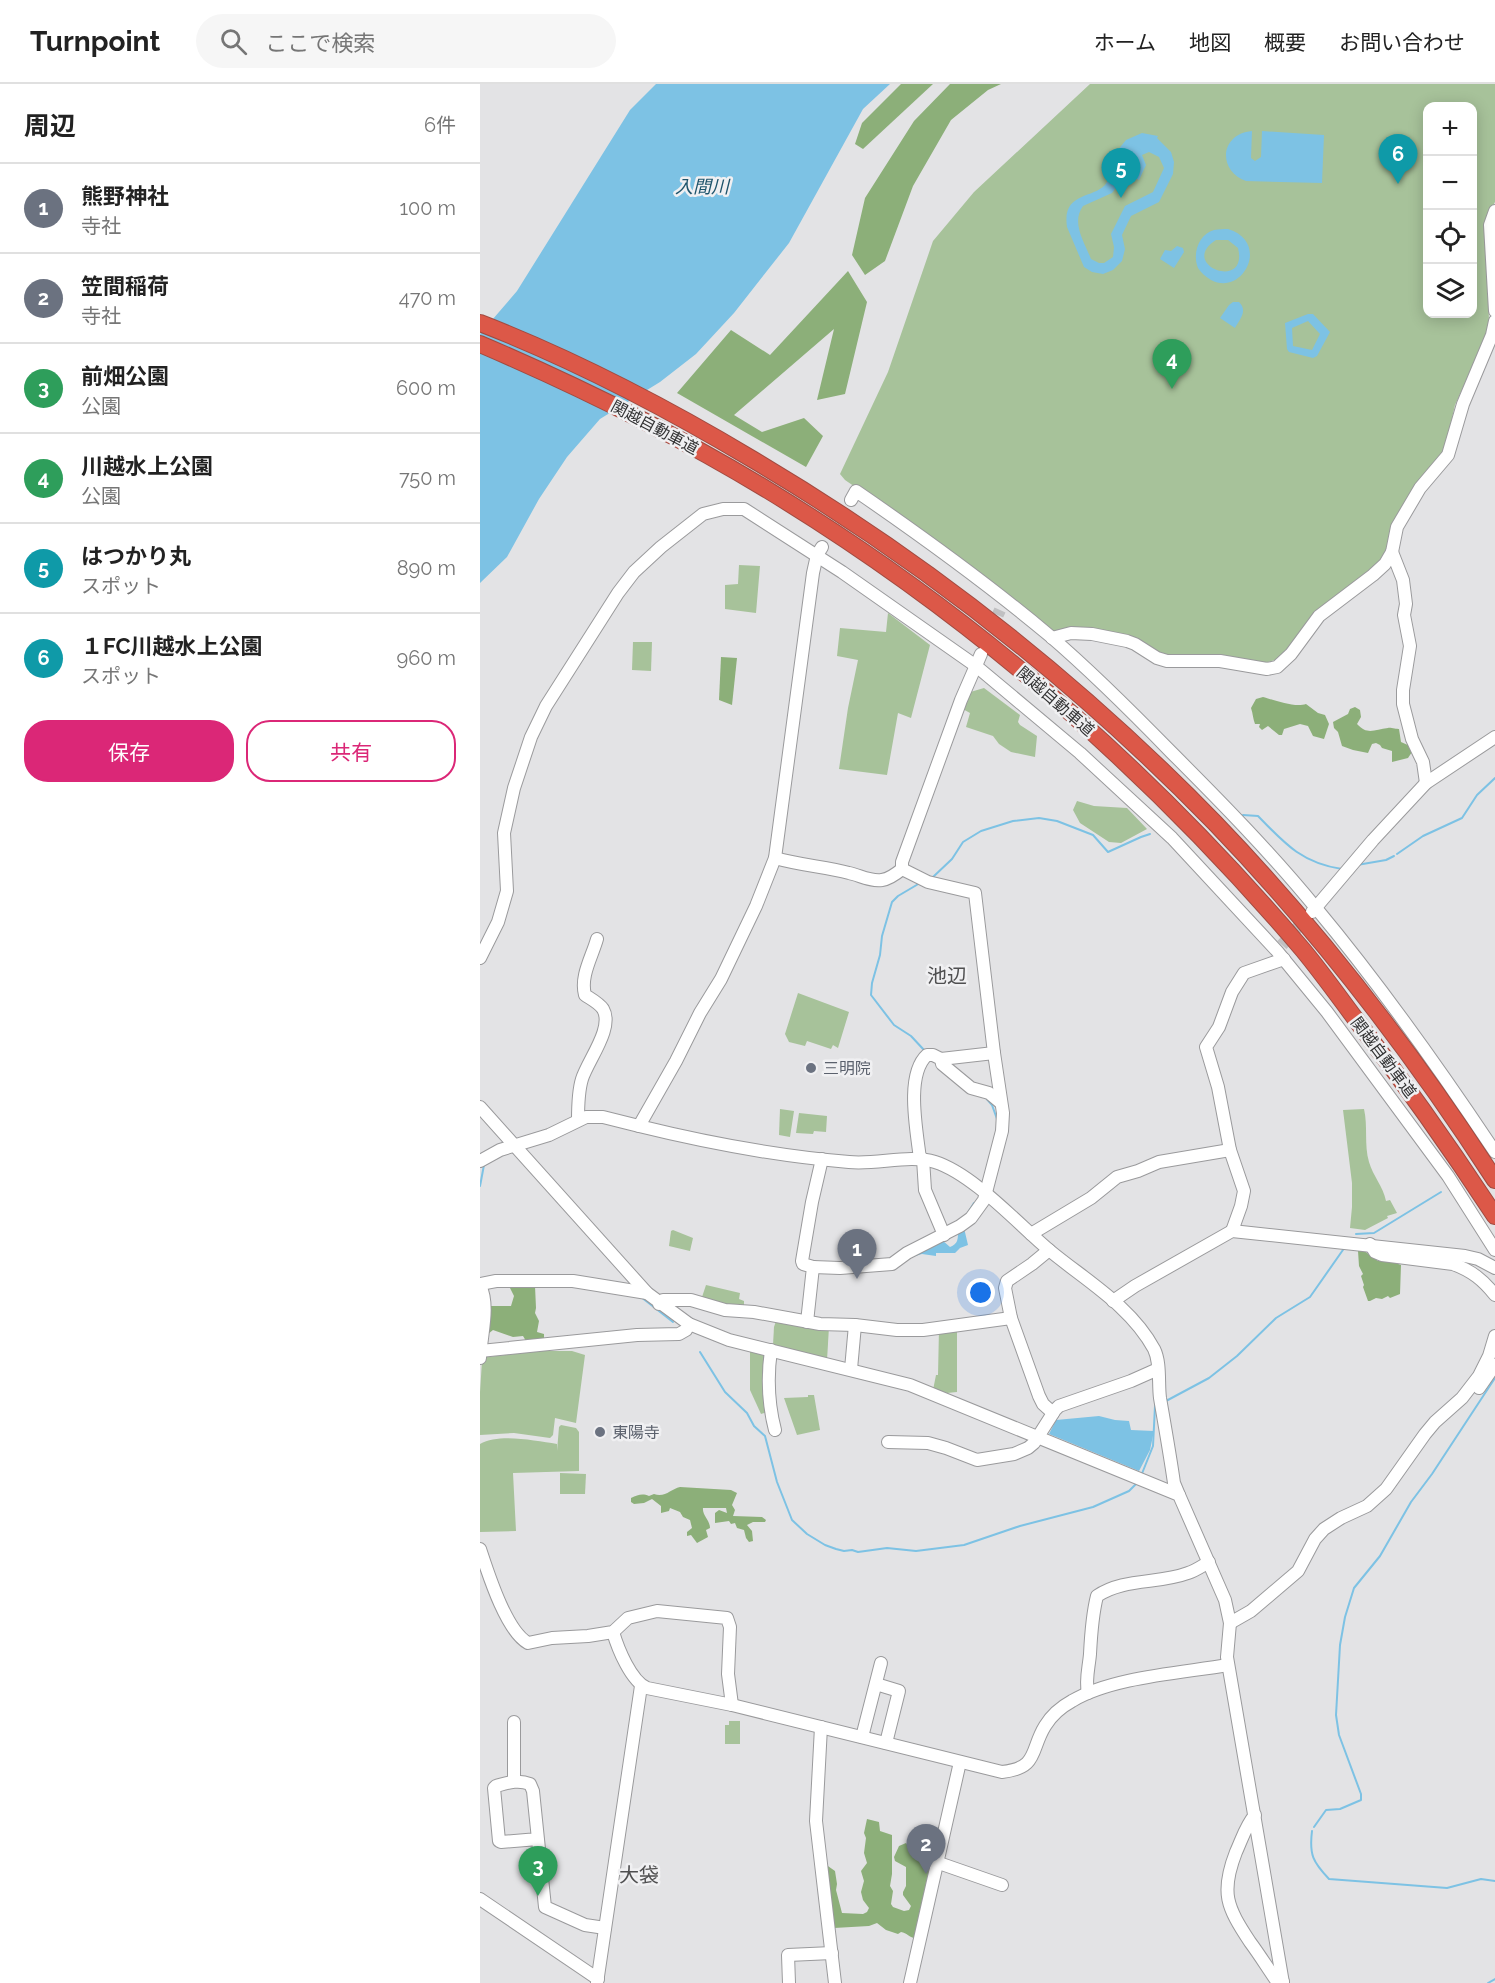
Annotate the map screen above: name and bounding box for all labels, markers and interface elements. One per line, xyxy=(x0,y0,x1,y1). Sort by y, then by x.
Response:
search box xyxy=(196,14,616,68)
text: Turnpoint xyxy=(30,25,160,58)
icon: search xyxy=(217,25,250,58)
text: ここで検索 xyxy=(265,30,375,56)
text: ホーム xyxy=(1094,30,1156,55)
text: 地図 xyxy=(1189,30,1231,55)
text: 概要 xyxy=(1264,30,1306,55)
text: お問い合わせ xyxy=(1339,30,1465,55)
map controls xyxy=(1423,102,1477,318)
button: + xyxy=(1423,102,1477,156)
text: 周辺 xyxy=(24,111,76,141)
text: 6件 xyxy=(424,113,456,137)
pin: 6 xyxy=(1378,135,1418,184)
pin: 5 xyxy=(1102,148,1140,198)
button: − xyxy=(1423,156,1477,210)
water label: 入間川 xyxy=(675,176,731,197)
text: 熊野神社 xyxy=(81,183,169,209)
text: 1 xyxy=(39,196,48,220)
text: 100 m xyxy=(399,196,456,220)
button: locate xyxy=(1423,210,1477,264)
text: 寺社 xyxy=(81,214,121,238)
button: layers xyxy=(1423,264,1477,318)
text: 笠間稲荷 xyxy=(81,273,169,299)
text: 2 xyxy=(38,286,49,310)
text: 470 m xyxy=(399,286,456,310)
text: 寺社 xyxy=(81,304,121,328)
pin: 4 xyxy=(1152,340,1192,389)
text: 前畑公園 xyxy=(81,363,169,389)
text: 3 xyxy=(38,376,49,400)
text: 600 m xyxy=(396,376,456,400)
text: 公園 xyxy=(81,394,121,418)
street label: 関越自動車道 xyxy=(608,397,702,458)
text: 川越水上公園 xyxy=(81,453,213,479)
text: 4 xyxy=(38,466,49,490)
text: 750 m xyxy=(399,466,456,490)
text: 公園 xyxy=(81,484,121,508)
text: はつかり丸 xyxy=(81,543,191,569)
text: 5 xyxy=(38,556,49,580)
text: 890 m xyxy=(397,556,456,580)
text: スポット xyxy=(81,574,161,598)
text: １FC川越水上公園 xyxy=(81,633,262,659)
text: 6 xyxy=(37,646,50,670)
text: 960 m xyxy=(397,646,456,670)
street label: 関越自動車道 xyxy=(1013,663,1098,740)
text: スポット xyxy=(81,664,161,688)
button: 保存 xyxy=(24,720,234,782)
button: 共有 xyxy=(246,720,456,782)
district label: 池辺 xyxy=(927,964,967,988)
street label: 関越自動車道 xyxy=(1347,1013,1420,1101)
place label: 三明院 xyxy=(823,1059,871,1078)
marker: 三明院 xyxy=(804,1061,818,1075)
pin: 1 xyxy=(838,1230,877,1279)
your location xyxy=(966,1278,995,1307)
place label: 東陽寺 xyxy=(612,1423,660,1442)
marker: 東陽寺 xyxy=(593,1425,607,1439)
pin: 2 xyxy=(906,1824,946,1874)
pin: 3 xyxy=(518,1846,558,1896)
district label: 大袋 xyxy=(619,1863,659,1887)

